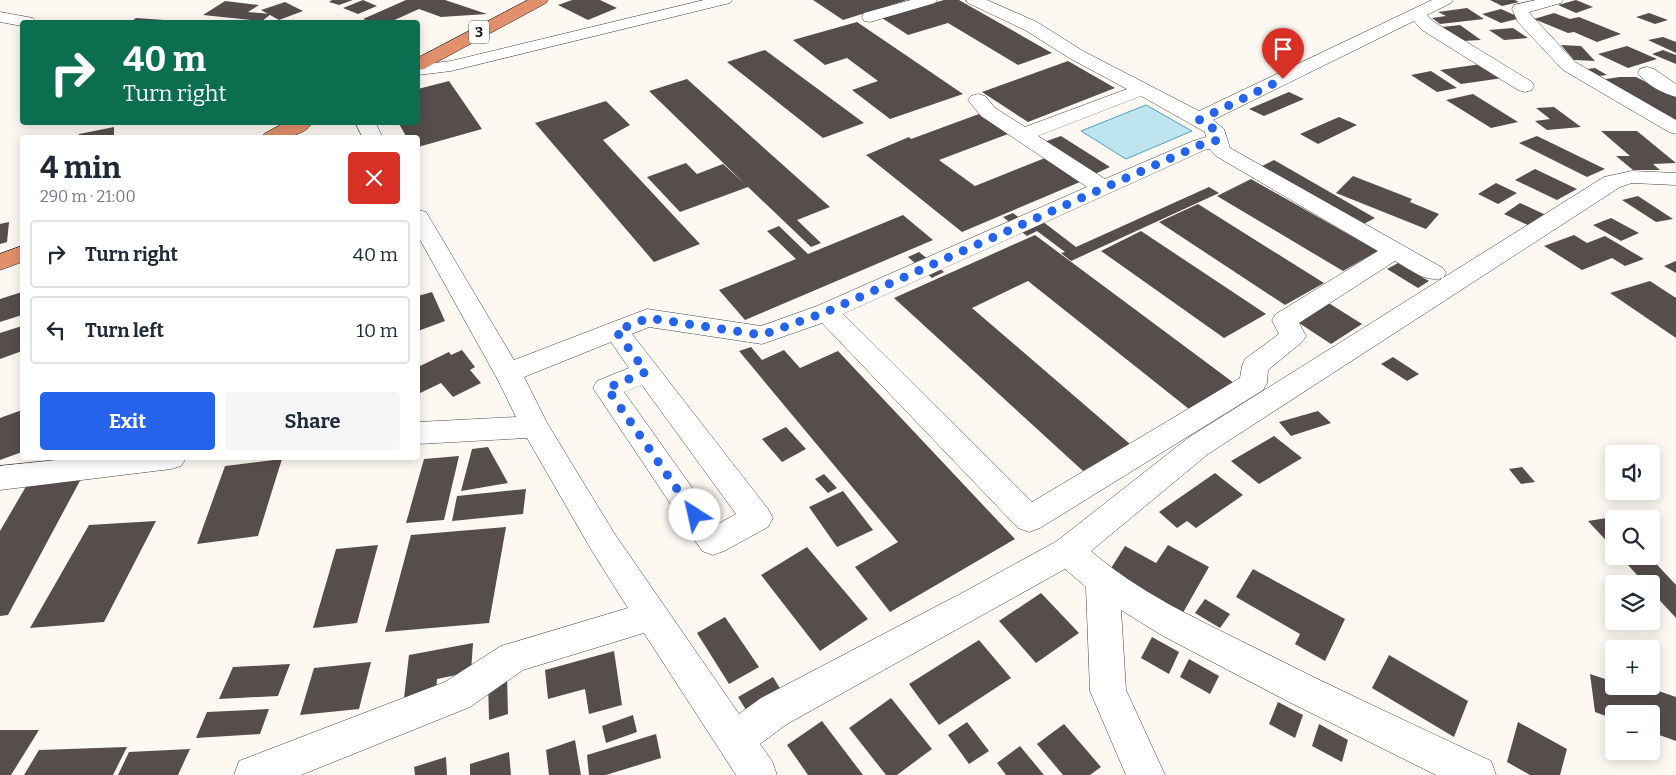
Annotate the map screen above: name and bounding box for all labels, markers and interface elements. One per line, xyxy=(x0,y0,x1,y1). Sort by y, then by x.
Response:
road number: 3 xyxy=(469,21,489,44)
pin xyxy=(1262,28,1304,79)
icon: arrive xyxy=(1269,35,1297,63)
text: 40 m xyxy=(123,38,206,80)
icon: right xyxy=(40,40,105,105)
text: Turn right xyxy=(123,80,226,107)
text: 4 min xyxy=(40,150,121,186)
button: close xyxy=(348,152,400,204)
text: 290 m · 21:00 xyxy=(40,187,136,206)
icon: right xyxy=(42,240,70,268)
text: Turn right xyxy=(85,243,178,266)
text: 40 m xyxy=(353,243,398,266)
icon: left xyxy=(42,316,70,344)
text: Turn left xyxy=(85,319,164,342)
text: 10 m xyxy=(356,319,398,342)
button: Exit xyxy=(40,392,215,450)
button: Share xyxy=(225,392,400,450)
map controls xyxy=(1605,445,1660,760)
button: sound xyxy=(1605,445,1660,500)
position arrow xyxy=(668,488,720,540)
button: search xyxy=(1605,510,1660,565)
button: layers xyxy=(1605,575,1660,630)
button: + xyxy=(1605,640,1660,695)
button: − xyxy=(1605,705,1660,760)

